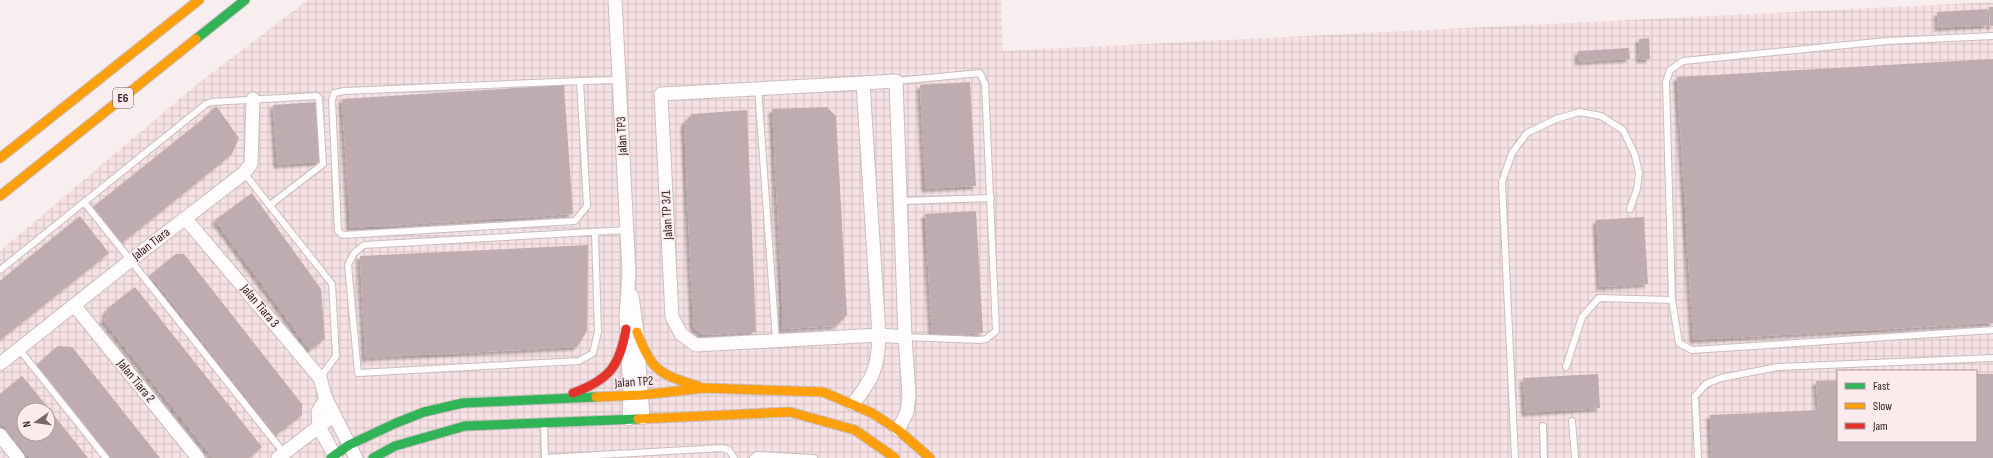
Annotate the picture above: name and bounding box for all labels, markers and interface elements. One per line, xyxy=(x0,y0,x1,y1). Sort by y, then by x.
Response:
road number: E6 xyxy=(113,88,133,108)
street label: Jalan TP3 xyxy=(613,116,631,157)
street label: Jalan TP 3/1 xyxy=(658,190,676,241)
street label: Jalan Tiara xyxy=(128,224,173,264)
street label: Jalan Tiara 3 xyxy=(237,280,283,331)
street label: Jalan Tiara 2 xyxy=(113,355,158,406)
legend xyxy=(1837,370,1977,442)
street label: Jalan TP2 xyxy=(613,373,654,391)
text: Fast xyxy=(1873,379,1890,394)
text: Slow xyxy=(1873,399,1892,414)
north arrow xyxy=(16,402,56,442)
text: Jam xyxy=(1872,419,1888,434)
text: N xyxy=(20,420,34,428)

